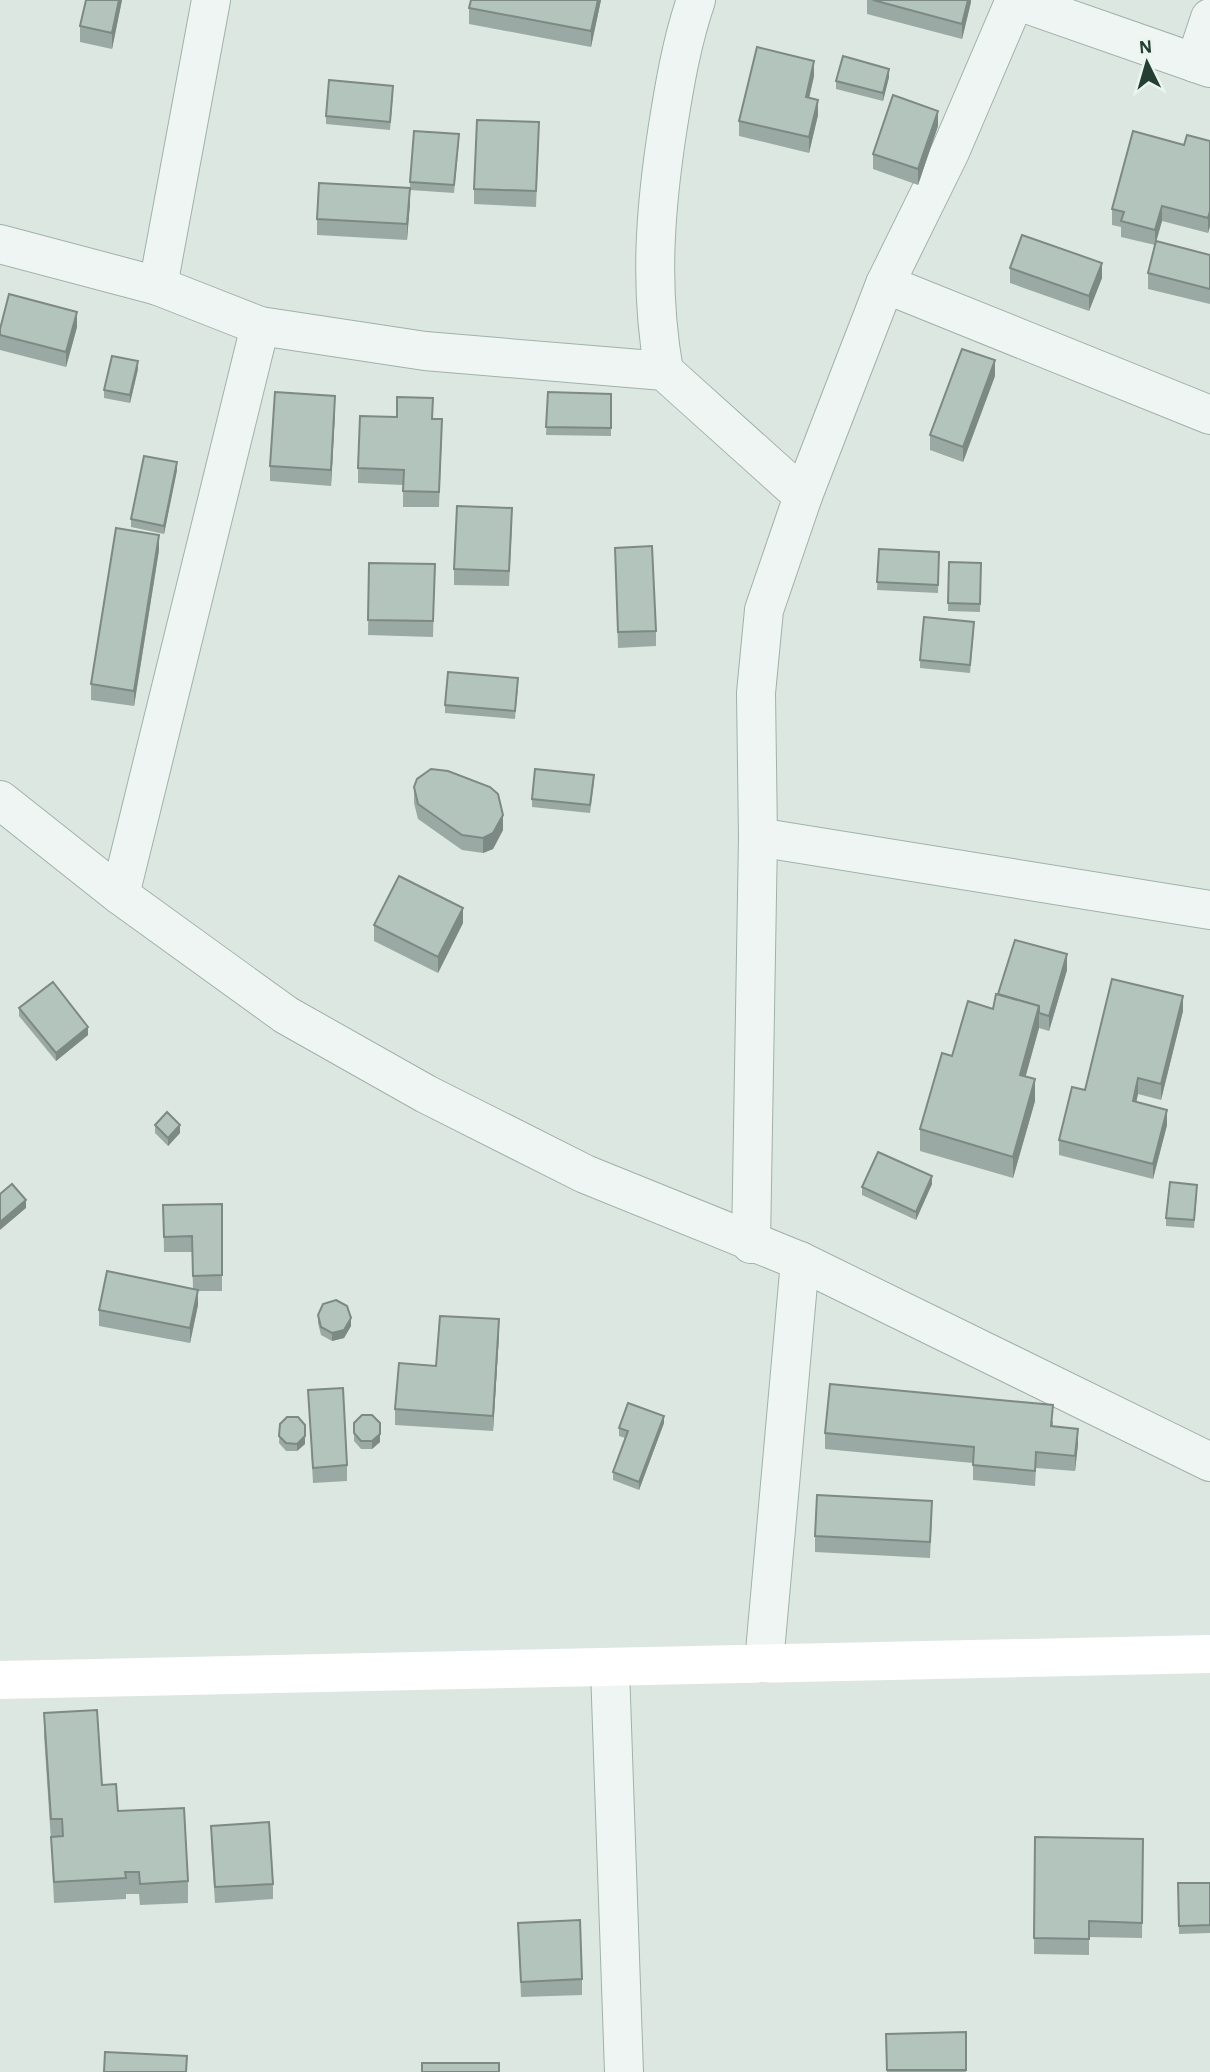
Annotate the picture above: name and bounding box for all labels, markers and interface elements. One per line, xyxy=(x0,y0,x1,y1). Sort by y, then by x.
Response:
north arrow xyxy=(1112,28,1182,98)
text: N xyxy=(1138,38,1153,58)

